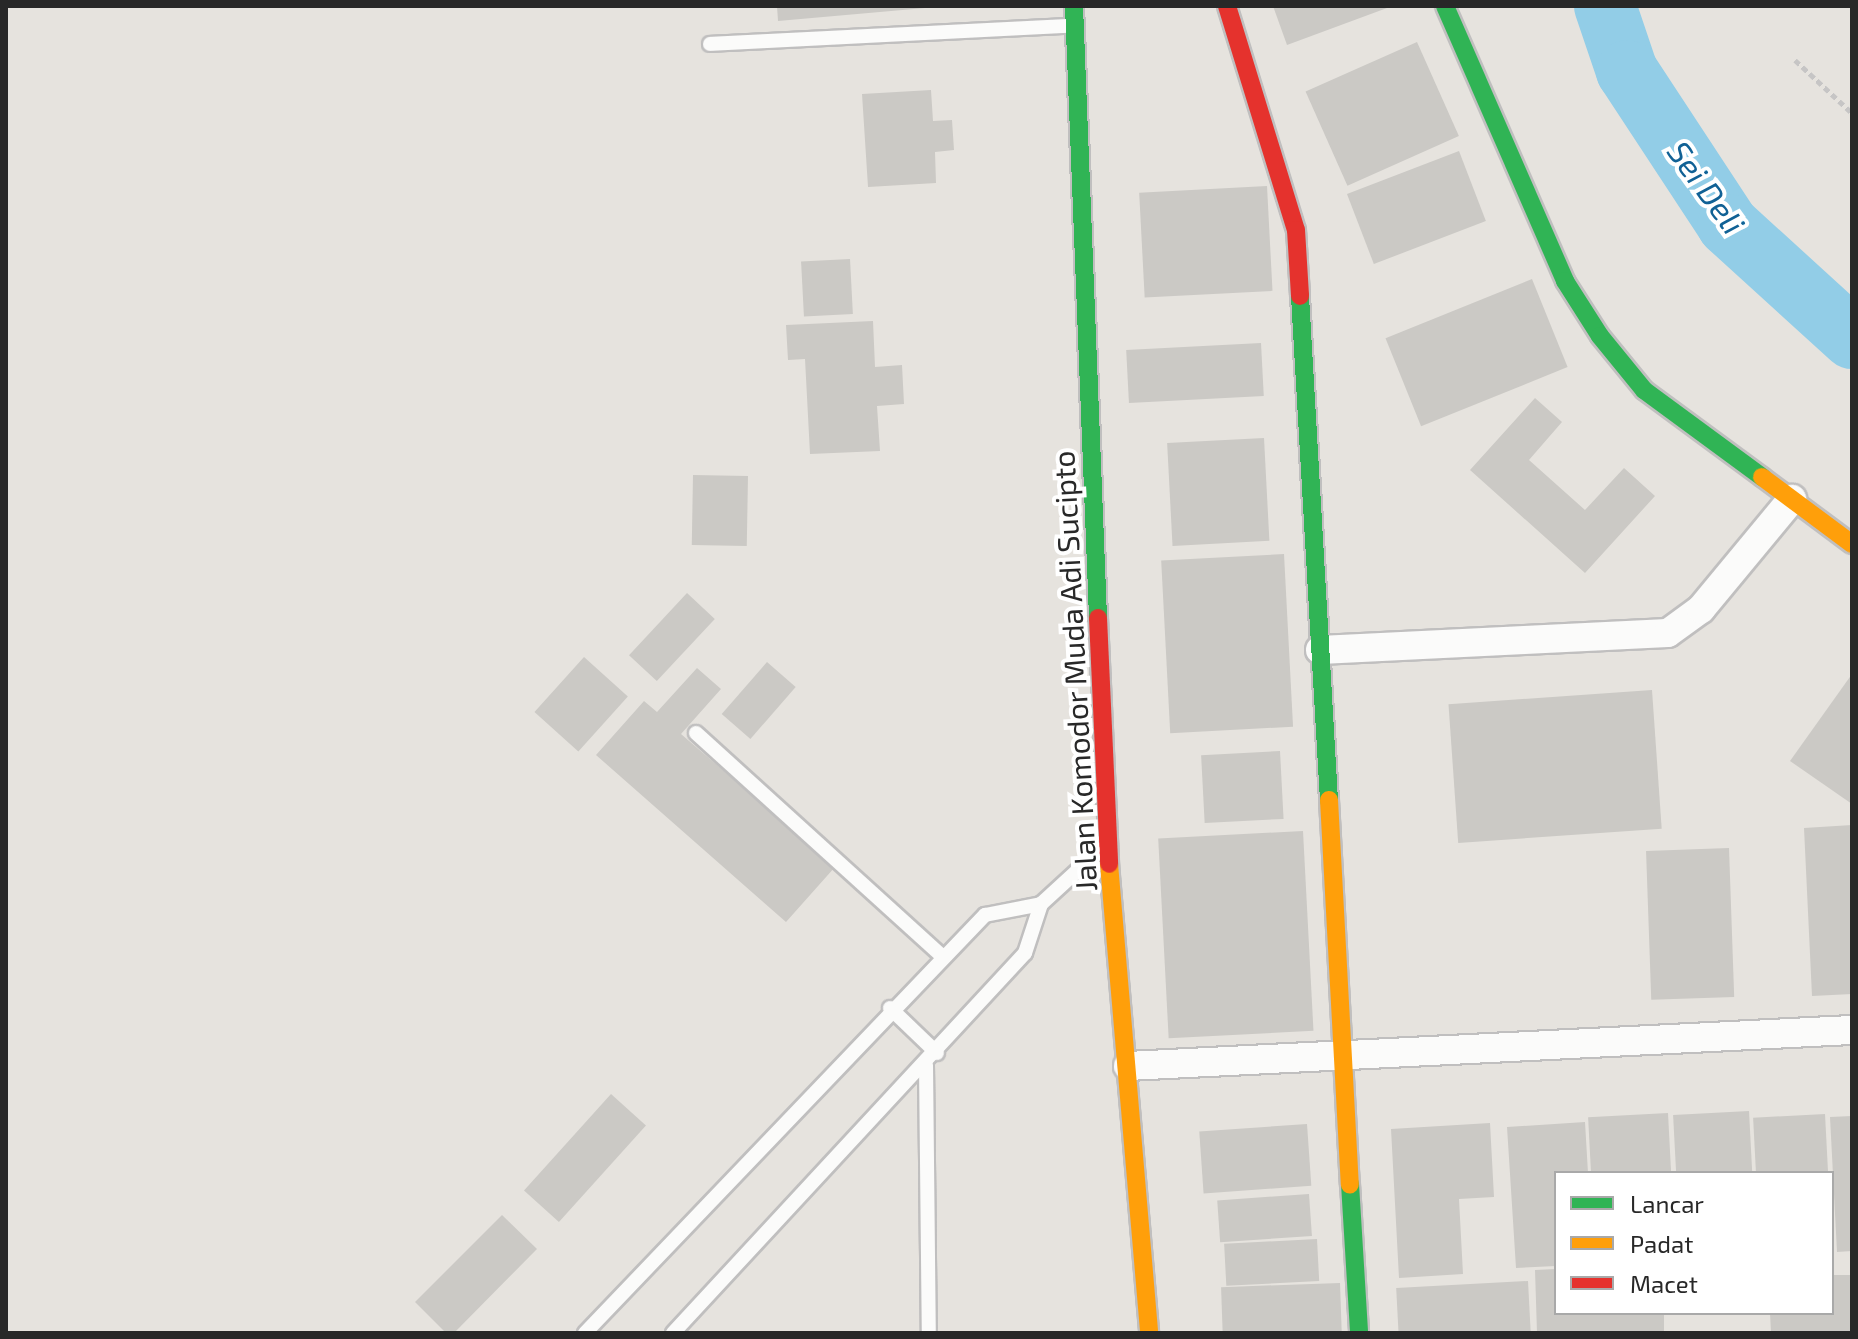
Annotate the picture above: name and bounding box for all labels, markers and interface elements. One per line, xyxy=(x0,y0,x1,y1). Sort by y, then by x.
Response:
water label: Sei Deli xyxy=(1660,133,1754,241)
street label: Jalan Komodor Muda Adi Sucipto xyxy=(1044,449,1104,893)
legend xyxy=(1554,1171,1834,1315)
text: Lancar xyxy=(1630,1189,1704,1218)
text: Padat xyxy=(1630,1229,1693,1258)
text: Macet xyxy=(1630,1269,1698,1298)

